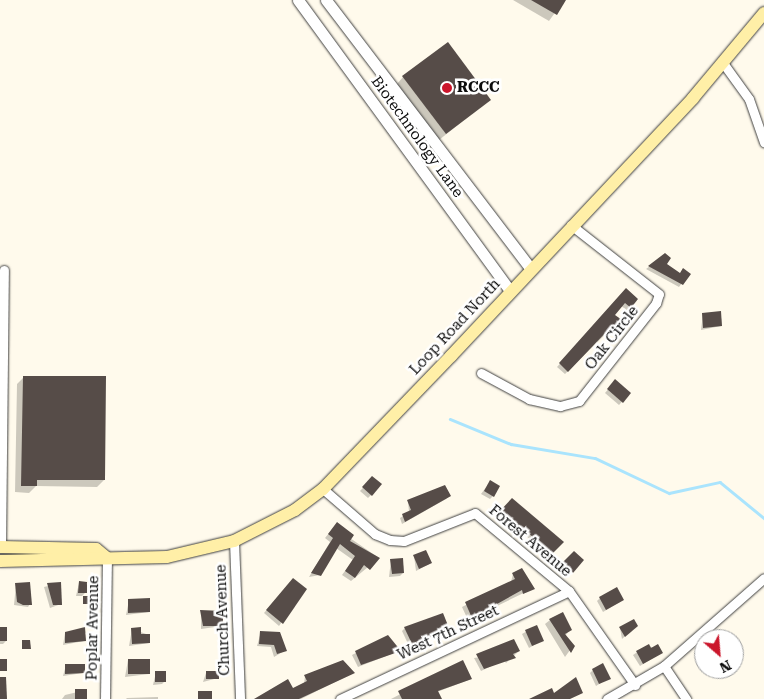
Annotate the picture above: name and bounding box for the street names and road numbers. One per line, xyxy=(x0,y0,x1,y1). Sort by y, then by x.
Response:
street label: Biotechnology Lane xyxy=(367,73,467,201)
street label: Loop Road North xyxy=(406,275,504,379)
street label: Oak Circle xyxy=(581,302,643,374)
street label: Forest Avenue xyxy=(485,501,575,581)
street label: Church Avenue xyxy=(212,564,234,676)
street label: Poplar Avenue xyxy=(83,575,103,681)
street label: West 7th Street xyxy=(394,602,502,664)

